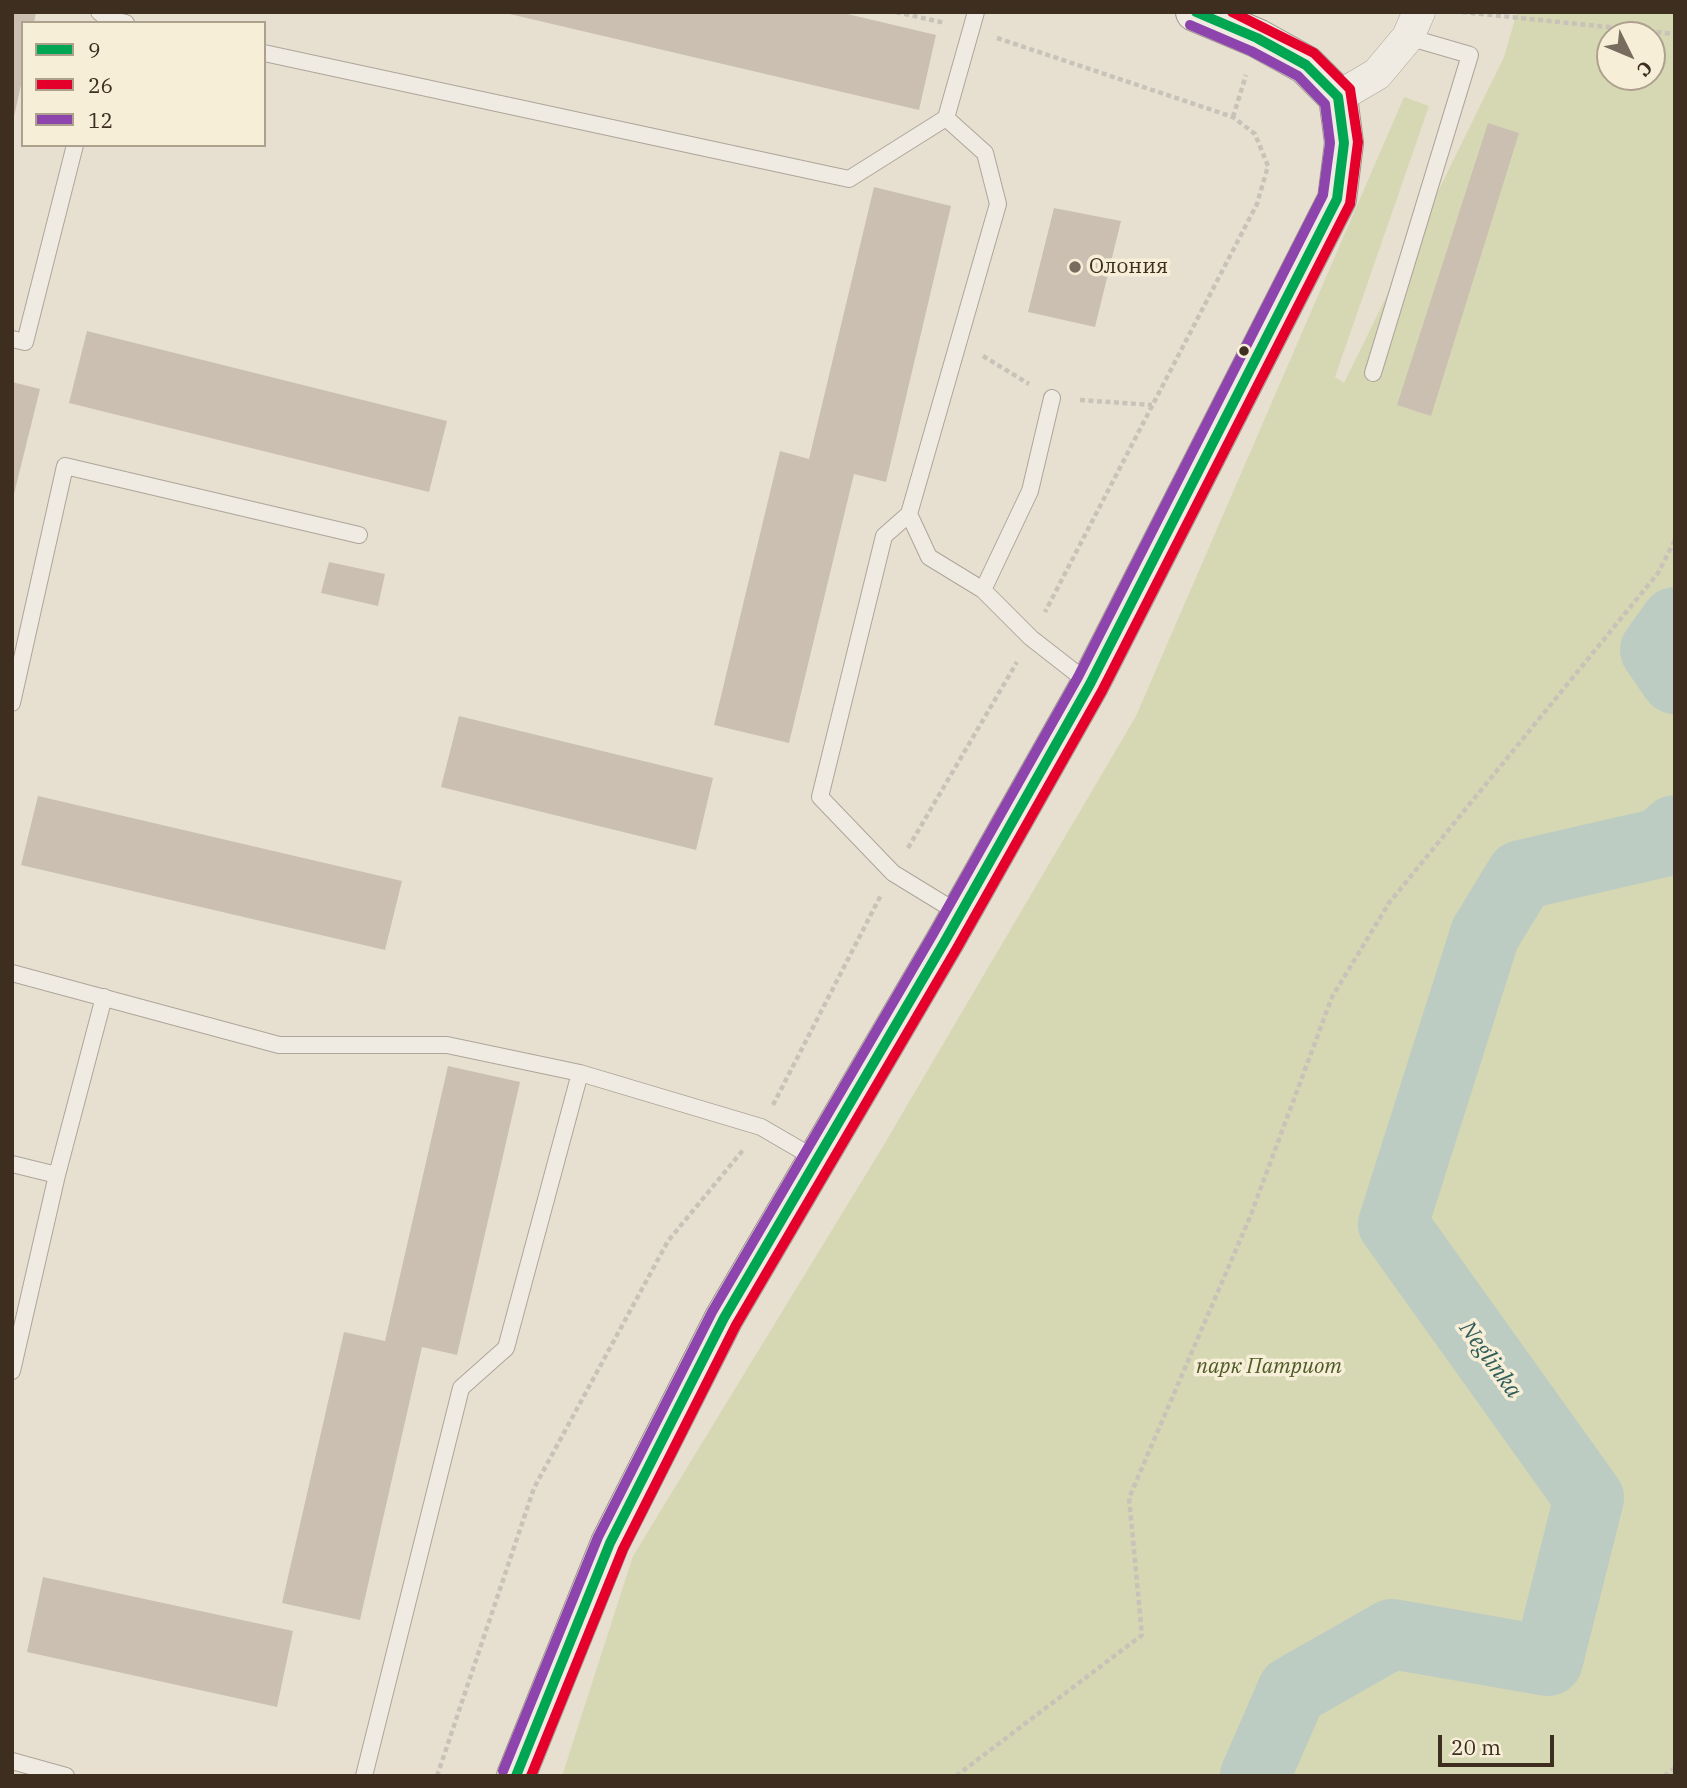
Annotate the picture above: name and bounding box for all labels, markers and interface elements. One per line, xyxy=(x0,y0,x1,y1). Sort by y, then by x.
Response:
legend xyxy=(21,21,266,147)
north arrow xyxy=(1596,21,1666,91)
text: 9 xyxy=(88,36,101,64)
text: С xyxy=(1632,56,1658,82)
text: 26 xyxy=(88,71,113,99)
text: 12 xyxy=(88,106,113,134)
place label: Олония xyxy=(1089,254,1168,280)
marker: Олония xyxy=(1067,259,1083,275)
unlabelled marker xyxy=(1237,344,1251,358)
water label: Neglinka xyxy=(1453,1316,1527,1404)
park label: парк Патриот xyxy=(1196,1354,1342,1380)
scale bar xyxy=(1442,1722,1558,1766)
text: 20 m xyxy=(1451,1733,1501,1761)

